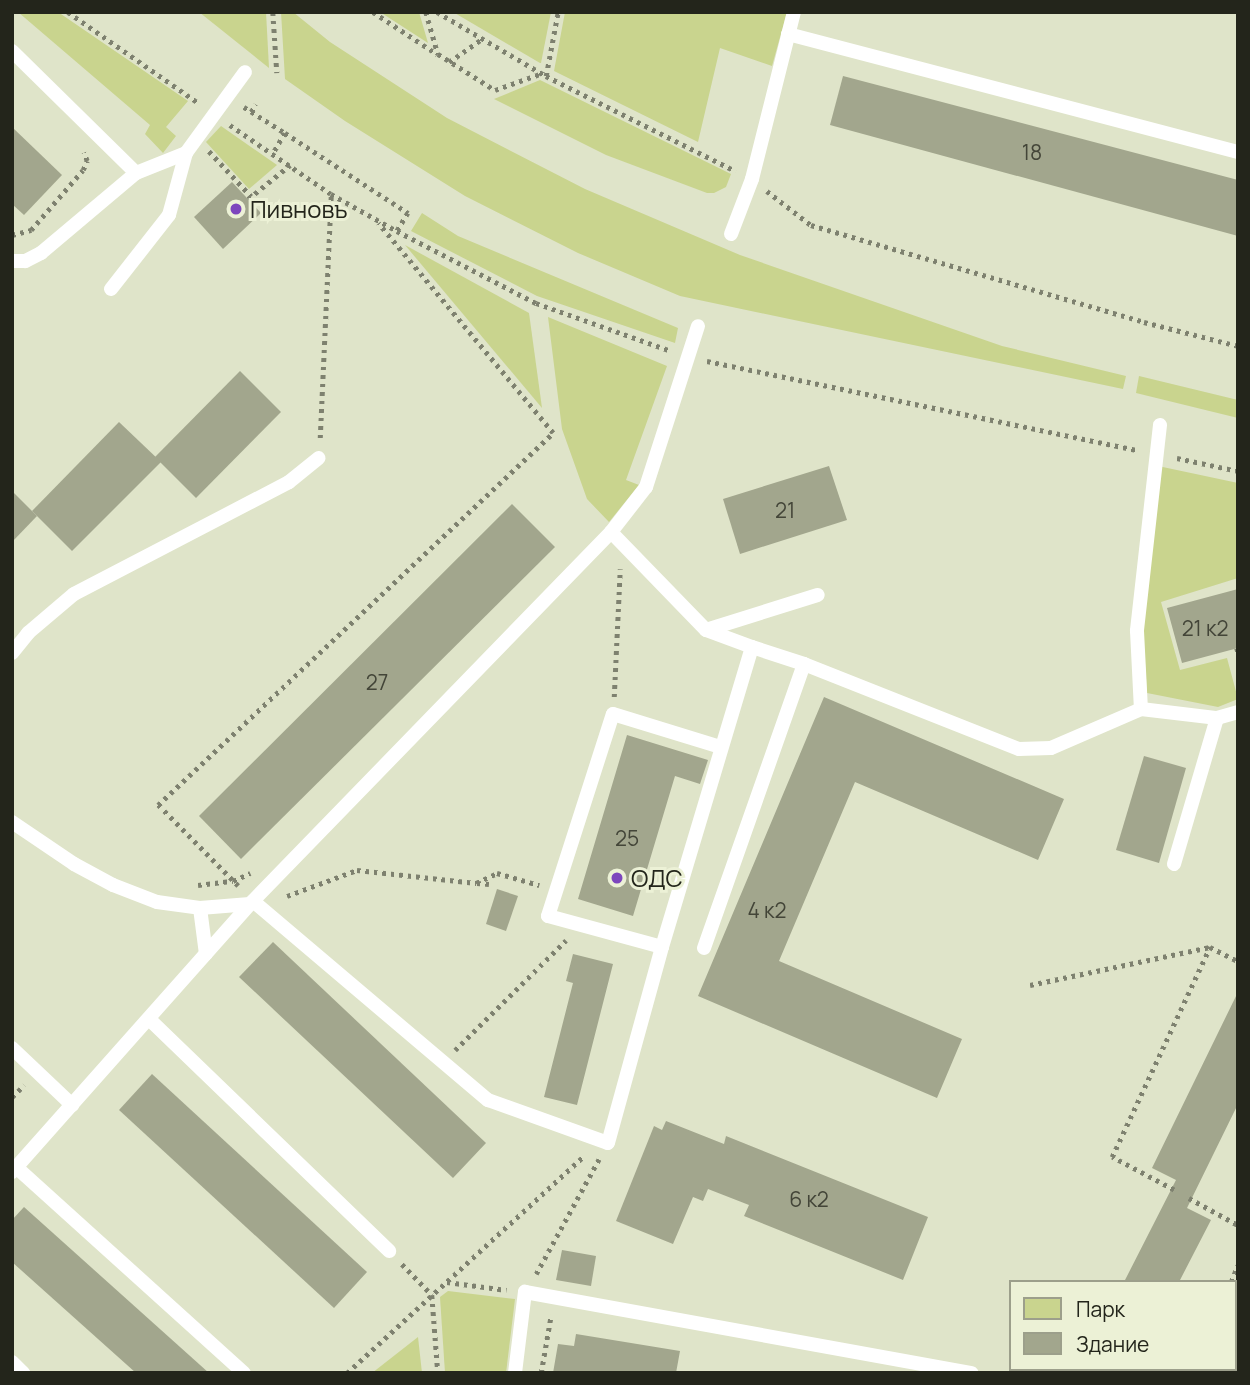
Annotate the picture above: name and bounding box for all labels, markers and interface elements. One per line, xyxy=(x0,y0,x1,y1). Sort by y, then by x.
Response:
house number: 18 xyxy=(1022,139,1042,165)
place label: Пивновъ xyxy=(250,195,348,223)
marker: Пивновъ xyxy=(228,201,244,217)
house number: 21 xyxy=(775,497,795,523)
house number: 21 к2 xyxy=(1182,615,1228,641)
house number: 27 xyxy=(366,669,388,695)
house number: 25 xyxy=(615,825,639,851)
place label: ОДС xyxy=(631,864,683,892)
marker: ОДС xyxy=(609,870,625,886)
house number: 4 к2 xyxy=(748,897,786,923)
house number: 6 к2 xyxy=(789,1186,829,1212)
legend xyxy=(1009,1280,1236,1371)
text: Парк xyxy=(1076,1295,1125,1323)
text: Здание xyxy=(1076,1330,1149,1358)

